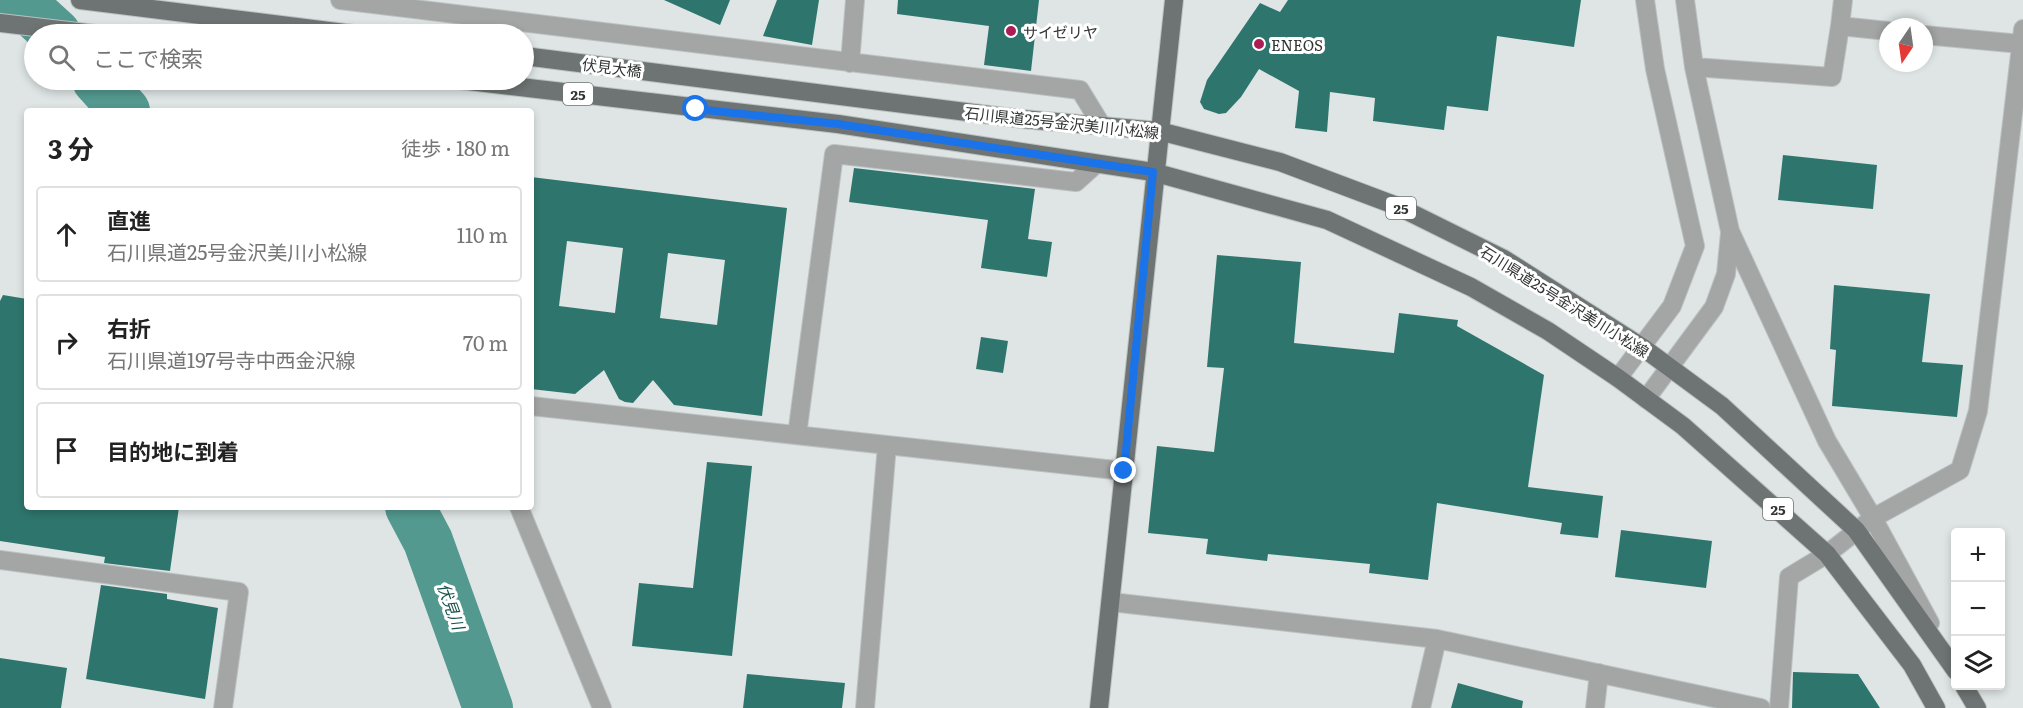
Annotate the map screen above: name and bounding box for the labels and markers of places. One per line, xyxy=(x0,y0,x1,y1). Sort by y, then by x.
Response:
place label: サイゼリヤ xyxy=(1023,20,1098,43)
marker: サイゼリヤ xyxy=(1004,24,1018,38)
place label: ENEOS xyxy=(1271,33,1323,56)
marker: ENEOS xyxy=(1252,37,1266,51)

